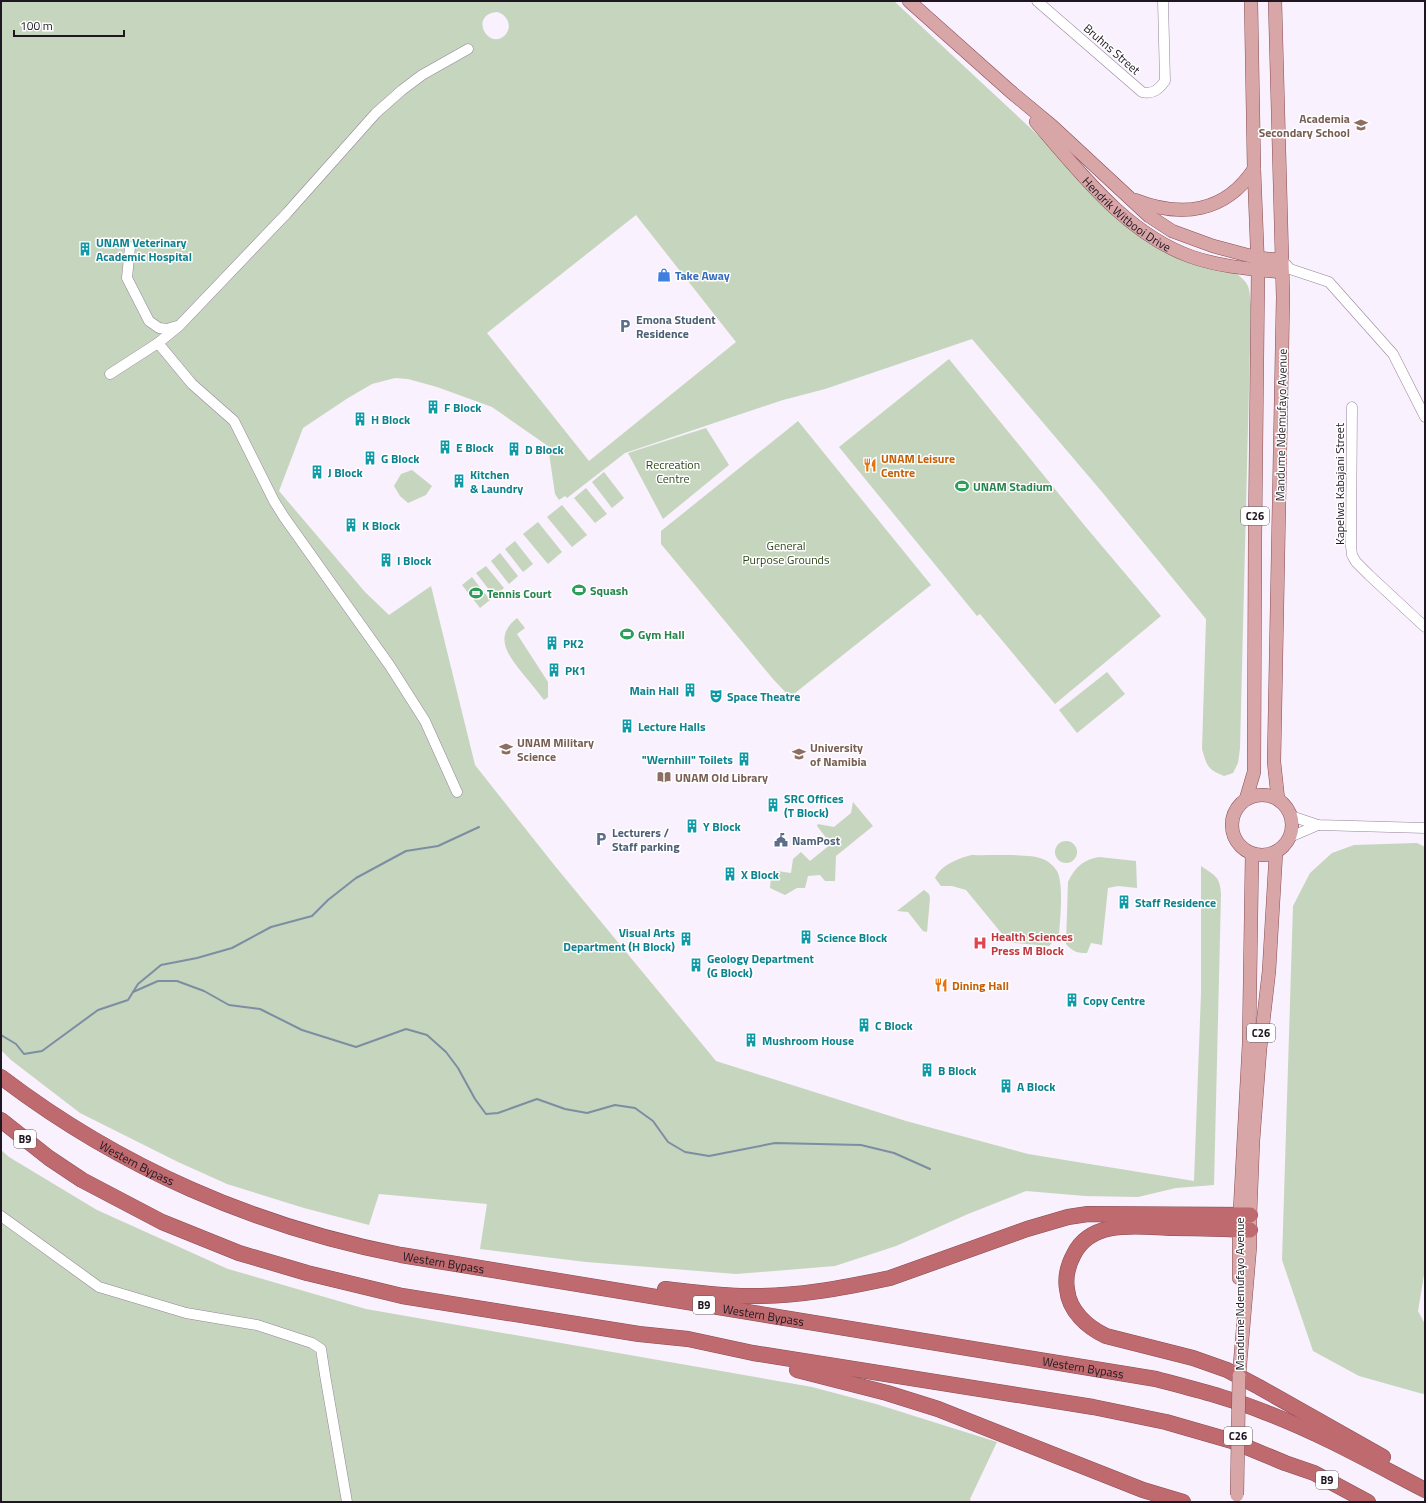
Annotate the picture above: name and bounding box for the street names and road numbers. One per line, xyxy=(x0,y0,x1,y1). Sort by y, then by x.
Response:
street label: Bruhns Street xyxy=(1079,19,1145,80)
street label: Hendrik Witbooi Drive xyxy=(1078,172,1175,256)
street label: Mandume Ndemufayo Avenue xyxy=(1270,348,1292,502)
street label: Kapelwa Kabajani Street xyxy=(1330,422,1349,545)
road number: C26 xyxy=(1241,507,1269,525)
road number: C26 xyxy=(1247,1024,1275,1042)
road number: B9 xyxy=(14,1130,36,1148)
street label: Western Bypass xyxy=(96,1135,178,1190)
street label: Mandume Ndemufayo Avenue xyxy=(1230,1218,1249,1370)
street label: Western Bypass xyxy=(402,1246,486,1278)
road number: B9 xyxy=(693,1296,715,1314)
street label: Western Bypass xyxy=(721,1298,806,1331)
street label: Western Bypass xyxy=(1041,1351,1126,1383)
road number: C26 xyxy=(1224,1427,1252,1445)
road number: B9 xyxy=(1316,1471,1338,1489)

